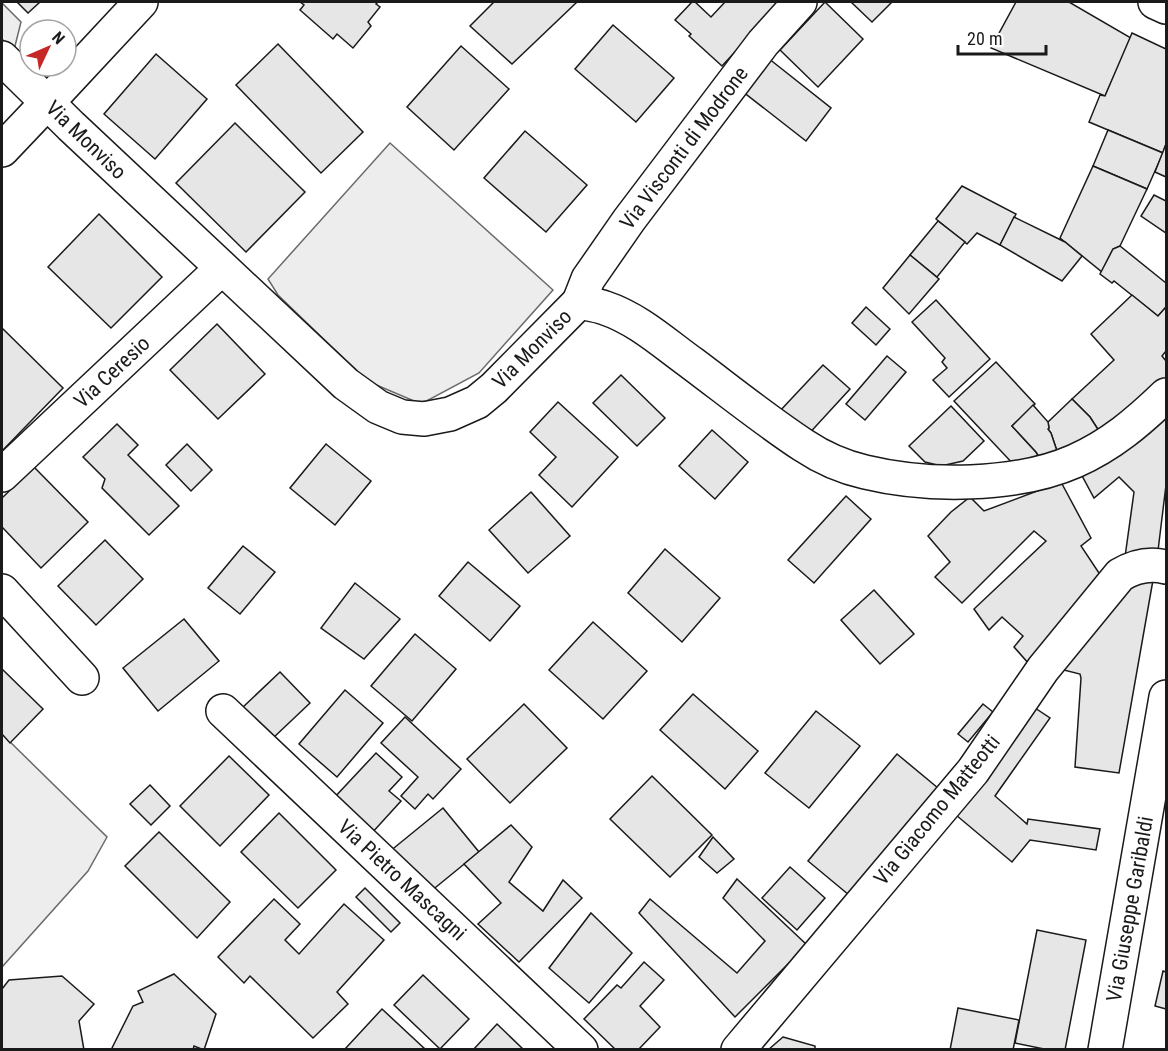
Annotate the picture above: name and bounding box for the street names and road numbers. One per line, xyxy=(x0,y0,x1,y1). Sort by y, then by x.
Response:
street label: Via Visconti di Modrone xyxy=(615,62,753,234)
street label: Via Monviso xyxy=(41,96,131,184)
street label: Via Monviso xyxy=(487,304,577,394)
street label: Via Ceresio xyxy=(69,331,155,413)
street label: Via Giacomo Matteotti xyxy=(869,730,1005,890)
street label: Via Giuseppe Garibaldi xyxy=(1102,814,1158,1004)
street label: Via Pietro Mascagni xyxy=(333,815,471,945)

